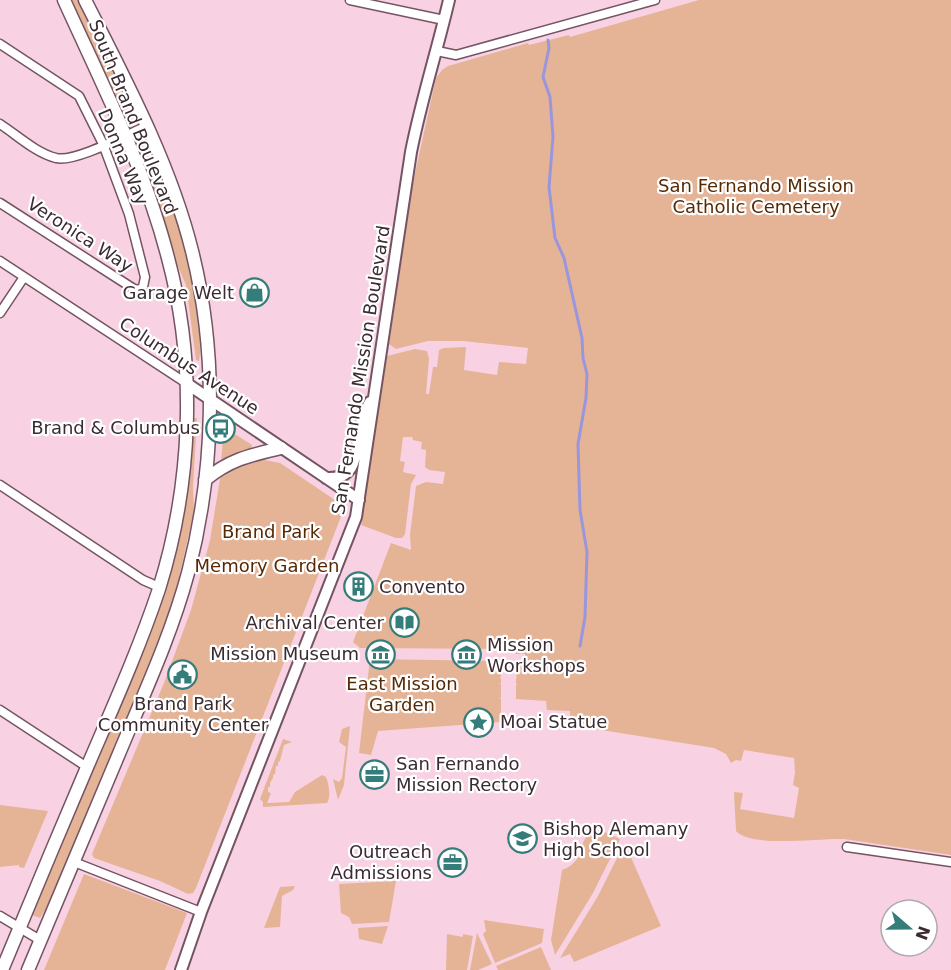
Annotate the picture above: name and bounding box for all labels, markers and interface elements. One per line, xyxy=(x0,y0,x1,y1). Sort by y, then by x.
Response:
street label: South Brand Boulevard xyxy=(85,16,182,217)
street label: Donna Way xyxy=(94,105,153,209)
park label: San Fernando Mission Catholic Cemetery xyxy=(658,175,854,217)
street label: Veronica Way xyxy=(24,193,137,277)
street label: San Fernando Mission Boulevard xyxy=(327,224,394,516)
shop icon: Garage Welt xyxy=(239,277,271,309)
place label: Garage Welt xyxy=(122,282,234,303)
street label: Columbus Avenue xyxy=(115,313,263,419)
bus stop icon: Brand & Columbus xyxy=(205,412,237,444)
place label: Brand & Columbus xyxy=(31,417,200,438)
park label: Brand Park xyxy=(222,521,321,542)
park label: Memory Garden xyxy=(195,555,339,576)
building icon: Convento xyxy=(342,571,374,603)
place label: Convento xyxy=(379,576,465,597)
library icon: Archival Center xyxy=(389,607,421,639)
place label: Archival Center xyxy=(245,612,385,633)
place label: Mission Workshops xyxy=(487,634,585,676)
museum icon: Mission Museum xyxy=(364,638,396,670)
museum icon: Mission Workshops xyxy=(450,639,482,671)
place label: Mission Museum xyxy=(210,643,359,664)
public building icon: Brand Park Community Center xyxy=(167,659,199,691)
park label: East Mission Garden xyxy=(346,673,458,715)
place label: Brand Park Community Center xyxy=(98,693,269,735)
place icon: Moai Statue xyxy=(463,706,495,738)
place label: Moai Statue xyxy=(500,711,607,732)
place label: San Fernando Mission Rectory xyxy=(396,753,538,795)
office icon: San Fernando Mission Rectory xyxy=(359,758,391,790)
place label: Bishop Alemany High School xyxy=(543,818,689,860)
school or university icon: Bishop Alemany High School xyxy=(506,823,538,855)
place label: Outreach Admissions xyxy=(330,841,432,883)
office icon: Outreach Admissions xyxy=(437,846,469,878)
north arrow xyxy=(879,898,939,958)
text: N xyxy=(911,923,934,943)

